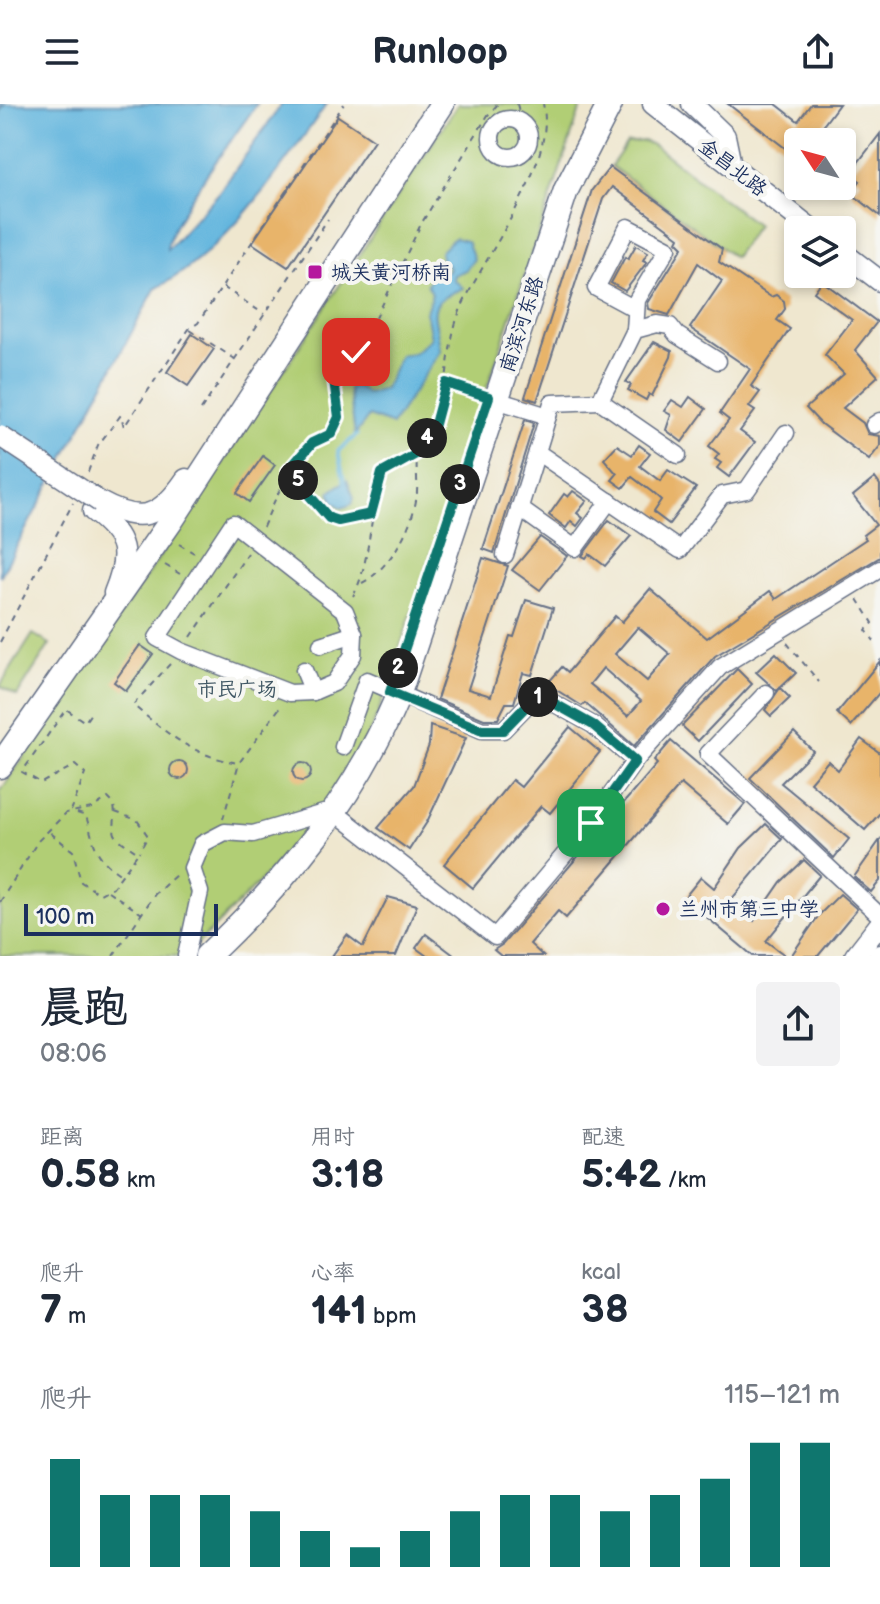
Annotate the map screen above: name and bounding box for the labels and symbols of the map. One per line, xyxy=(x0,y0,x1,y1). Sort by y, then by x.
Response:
north arrow xyxy=(784,128,856,200)
street label: 金昌北路 xyxy=(693,134,772,202)
place label: 城关黄河桥南 xyxy=(331,261,451,285)
marker: 城关黄河桥南 xyxy=(306,263,324,281)
street label: 南滨河东路 xyxy=(495,272,549,376)
pin xyxy=(322,318,390,386)
pin: 4 xyxy=(407,418,447,458)
pin: 5 xyxy=(278,460,318,500)
pin: 3 xyxy=(440,464,480,504)
pin: 2 xyxy=(378,648,418,688)
pin: 1 xyxy=(518,677,558,717)
park label: 市民广场 xyxy=(197,678,277,702)
pin xyxy=(557,789,625,857)
place label: 兰州市第三中学 xyxy=(679,898,819,922)
scale bar xyxy=(24,900,218,936)
marker: 兰州市第三中学 xyxy=(654,900,672,918)

